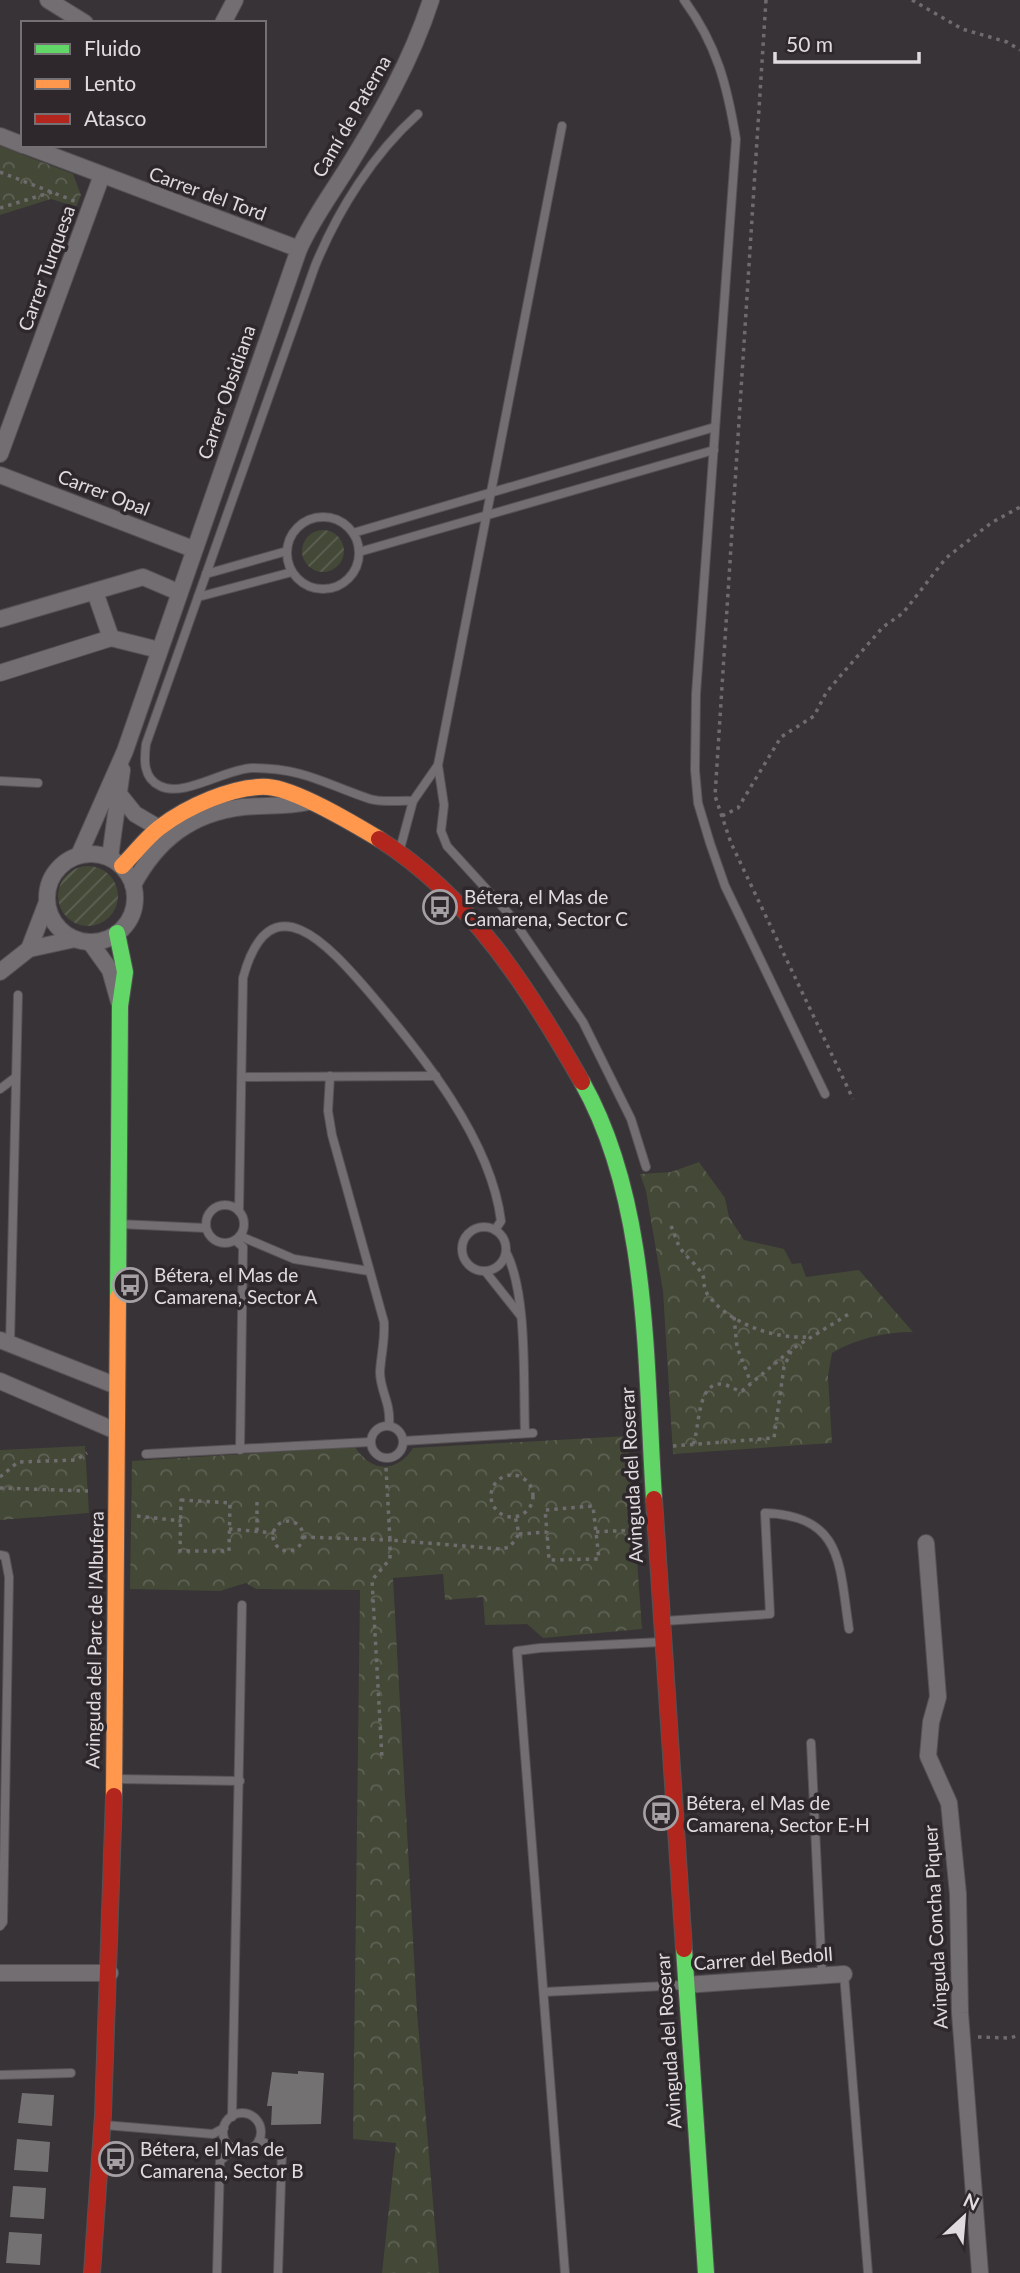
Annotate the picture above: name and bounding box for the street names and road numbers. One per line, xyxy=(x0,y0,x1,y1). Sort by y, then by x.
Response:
street label: Camí de Paterna xyxy=(307,51,395,181)
street label: Carrer del Tord xyxy=(146,161,270,225)
street label: Carrer Turquesa xyxy=(13,202,79,334)
street label: Carrer Obsidiana xyxy=(192,322,260,462)
street label: Carrer Opal xyxy=(55,464,153,520)
street label: Avinguda del Roserar xyxy=(615,1386,647,1563)
street label: Avinguda del Parc de l'Albufera xyxy=(80,1511,108,1769)
street label: Avinguda Concha Piquer xyxy=(918,1824,952,2030)
street label: Carrer del Bedoll xyxy=(693,1942,833,1974)
street label: Avinguda del Roserar xyxy=(650,1952,686,2130)

